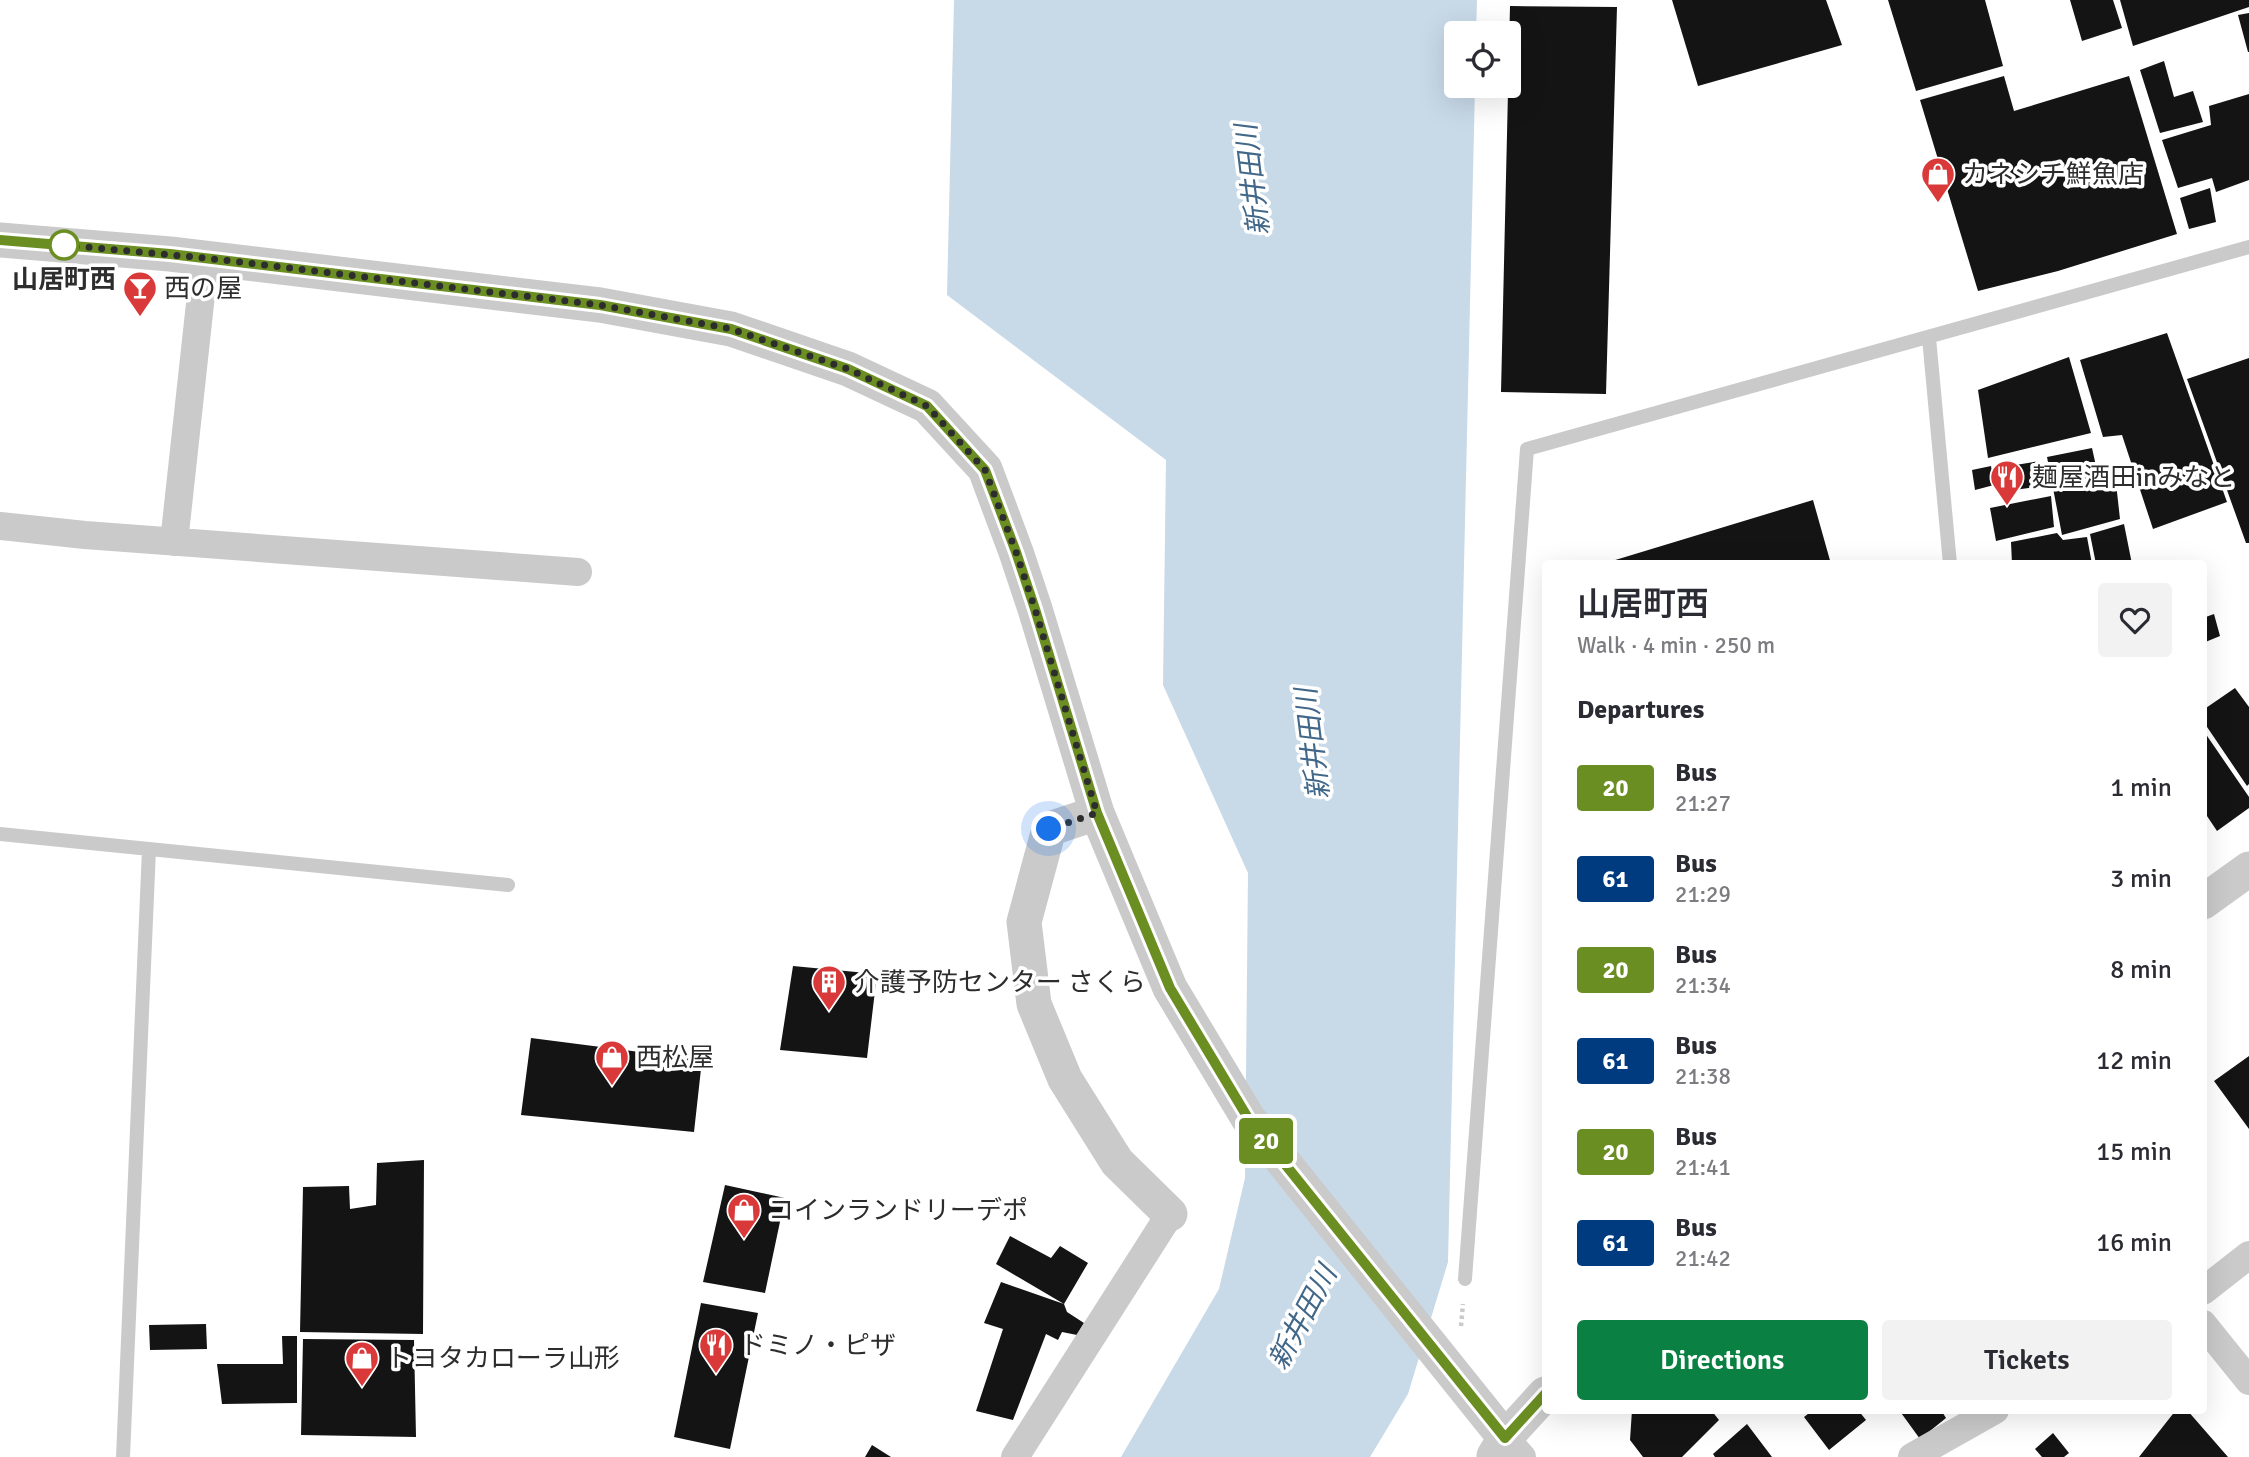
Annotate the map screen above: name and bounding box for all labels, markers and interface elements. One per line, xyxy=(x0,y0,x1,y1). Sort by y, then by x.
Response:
map controls xyxy=(1444,21,1521,98)
button: locate xyxy=(1444,21,1521,98)
water label: 新井田川 xyxy=(1229,119,1277,238)
shop icon: カネシチ鮮魚店 xyxy=(1919,155,1957,204)
place label: カネシチ鮮魚店 xyxy=(1962,159,2144,191)
marker: 山居町西 xyxy=(49,230,79,260)
place label: 山居町西 xyxy=(12,264,116,296)
bar icon: 西の屋 xyxy=(121,269,159,318)
place label: 西の屋 xyxy=(164,273,242,305)
restaurant icon: 麺屋酒田inみなと xyxy=(1988,458,2026,507)
place label: 麺屋酒田inみなと xyxy=(2032,462,2235,494)
button: heart xyxy=(2098,583,2172,657)
text: 山居町西 xyxy=(1577,584,1709,625)
text: Walk · 4 min · 250 m xyxy=(1577,631,1775,660)
water label: 新井田川 xyxy=(1289,683,1337,802)
text: Departures xyxy=(1577,694,1704,726)
text: Bus xyxy=(1675,757,1717,789)
text: 1 min xyxy=(2110,772,2172,804)
text: 20 xyxy=(1603,773,1628,803)
text: 21:27 xyxy=(1675,789,1731,818)
your location xyxy=(1031,811,1066,846)
text: Bus xyxy=(1675,848,1717,880)
text: 3 min xyxy=(2110,863,2172,895)
text: 61 xyxy=(1603,864,1628,894)
text: 21:29 xyxy=(1675,880,1731,909)
text: Bus xyxy=(1675,939,1717,971)
text: 8 min xyxy=(2110,954,2172,986)
text: 20 xyxy=(1603,955,1628,985)
building icon: 介護予防センター さくら xyxy=(810,963,848,1012)
place label: 介護予防センター さくら xyxy=(854,967,1146,999)
text: 21:34 xyxy=(1675,971,1731,1000)
text: Bus xyxy=(1675,1030,1717,1062)
shop icon: 西松屋 xyxy=(593,1038,631,1087)
place label: 西松屋 xyxy=(636,1042,714,1074)
text: 12 min xyxy=(2096,1045,2172,1077)
text: 61 xyxy=(1603,1046,1628,1076)
text: 21:38 xyxy=(1675,1062,1731,1091)
line badge: 20 xyxy=(1234,1118,1298,1164)
text: Bus xyxy=(1675,1121,1717,1153)
text: 20 xyxy=(1253,1126,1279,1156)
text: 15 min xyxy=(2096,1136,2172,1168)
text: 20 xyxy=(1603,1137,1628,1167)
text: 21:41 xyxy=(1675,1153,1731,1182)
shop icon: コインランドリーデポ xyxy=(725,1191,763,1240)
place label: コインランドリーデポ xyxy=(768,1195,1028,1227)
text: Bus xyxy=(1675,1212,1717,1244)
text: 16 min xyxy=(2096,1227,2172,1259)
text: 61 xyxy=(1603,1228,1628,1258)
text: 21:42 xyxy=(1675,1244,1731,1273)
water label: 新井田川 xyxy=(1262,1257,1346,1375)
button: Directions xyxy=(1577,1320,1868,1400)
button: Tickets xyxy=(1882,1320,2172,1400)
restaurant icon: ドミノ・ピザ xyxy=(697,1326,735,1375)
place label: ドミノ・ピザ xyxy=(740,1330,896,1362)
shop icon: トヨタカローラ山形 xyxy=(343,1339,381,1388)
place label: トヨタカローラ山形 xyxy=(386,1343,620,1375)

